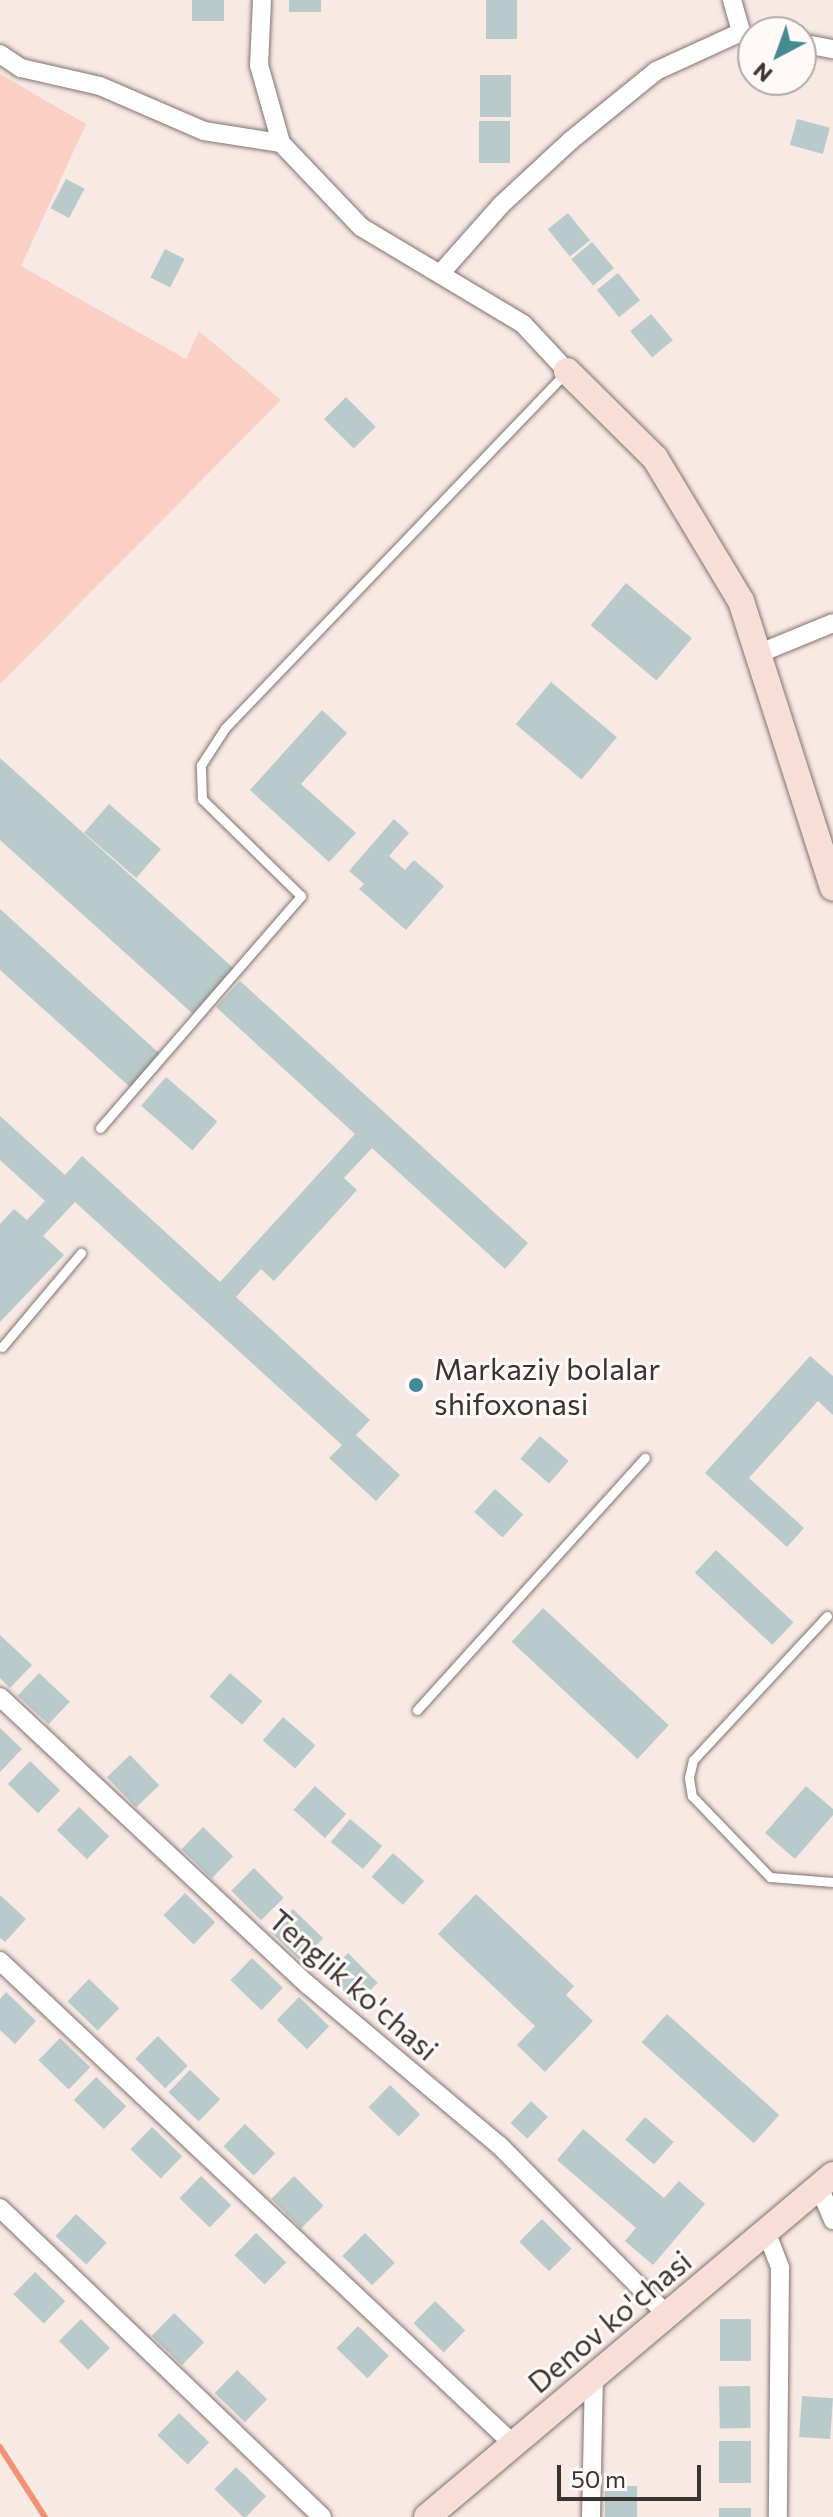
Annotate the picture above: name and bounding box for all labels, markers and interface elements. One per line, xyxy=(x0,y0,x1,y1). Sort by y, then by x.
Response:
north arrow xyxy=(737,16,817,96)
text: N xyxy=(747,57,777,89)
place label: Markaziy bolalar shifoxonasi xyxy=(434,1350,660,1420)
marker: Markaziy bolalar shifoxonasi xyxy=(405,1374,427,1396)
street label: Tenglik ko'chasi xyxy=(262,1901,446,2067)
street label: Denov ko'chasi xyxy=(520,2242,698,2400)
scale bar xyxy=(561,2449,705,2499)
text: 50 m xyxy=(571,2464,626,2493)

